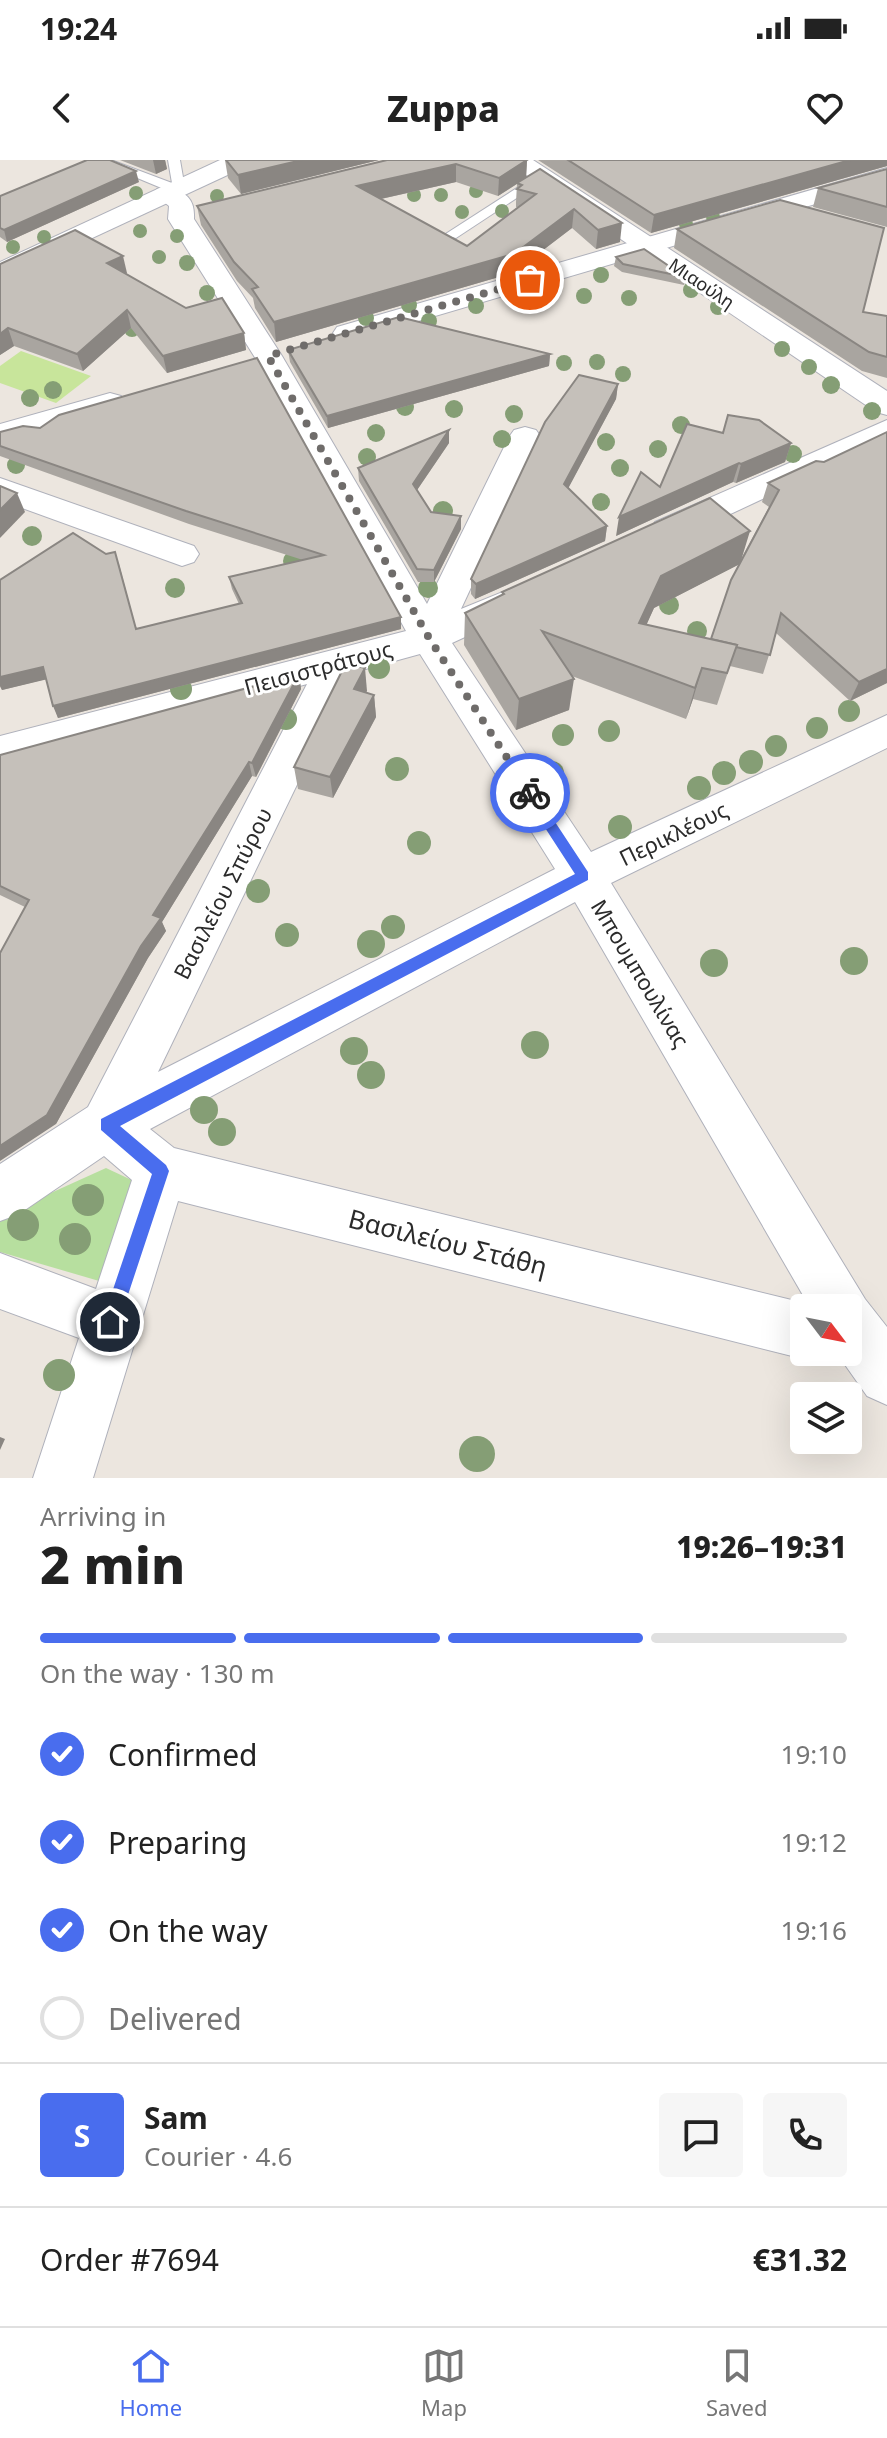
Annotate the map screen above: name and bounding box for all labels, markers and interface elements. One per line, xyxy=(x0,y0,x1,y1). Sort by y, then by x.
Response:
text: 19:24 xyxy=(40,8,117,49)
text: Zuppa xyxy=(387,84,500,133)
icon: back xyxy=(40,86,84,130)
icon: heart xyxy=(803,86,847,130)
pin xyxy=(496,246,564,314)
street label: Μιαούλη xyxy=(664,252,740,314)
icon: bag xyxy=(508,258,552,302)
street label: Πεισιστράτους xyxy=(241,633,395,701)
courier xyxy=(490,753,570,833)
icon: bike xyxy=(508,771,552,815)
street label: Περικλέους xyxy=(614,794,732,872)
street label: Βασιλείου Σπύρου xyxy=(166,802,278,984)
street label: Μπουμπουλίνας xyxy=(585,893,697,1053)
street label: Βασιλείου Στάθη xyxy=(345,1200,551,1284)
pin xyxy=(76,1288,144,1356)
north arrow xyxy=(790,1294,862,1366)
map controls xyxy=(790,1294,862,1454)
icon: home xyxy=(88,1300,132,1344)
button: layers xyxy=(790,1382,862,1454)
text: Arriving in xyxy=(40,1498,166,1534)
text: 19:26–19:31 xyxy=(676,1526,847,1567)
text: 2 min xyxy=(40,1528,185,1599)
text: On the way · 130 m xyxy=(40,1655,274,1691)
icon: check xyxy=(40,1732,84,1776)
text: Confirmed xyxy=(108,1734,258,1775)
text: 19:10 xyxy=(781,1736,847,1772)
icon: check xyxy=(40,1820,84,1864)
text: Preparing xyxy=(108,1822,247,1863)
text: 19:12 xyxy=(781,1824,847,1860)
icon: check xyxy=(40,1908,84,1952)
text: On the way xyxy=(108,1910,268,1951)
text: 19:16 xyxy=(781,1912,847,1948)
text: Delivered xyxy=(108,1998,242,2039)
button: chat xyxy=(659,2093,743,2177)
button: phone xyxy=(763,2093,847,2177)
text: Sam xyxy=(144,2097,208,2138)
text: S xyxy=(74,2115,90,2156)
text: Courier · 4.6 xyxy=(144,2138,292,2174)
text: Order #7694 xyxy=(40,2239,219,2280)
text: €31.32 xyxy=(753,2239,847,2280)
tab: Home xyxy=(120,2344,182,2422)
tab: Map xyxy=(421,2344,467,2422)
tab: Saved xyxy=(706,2344,767,2422)

